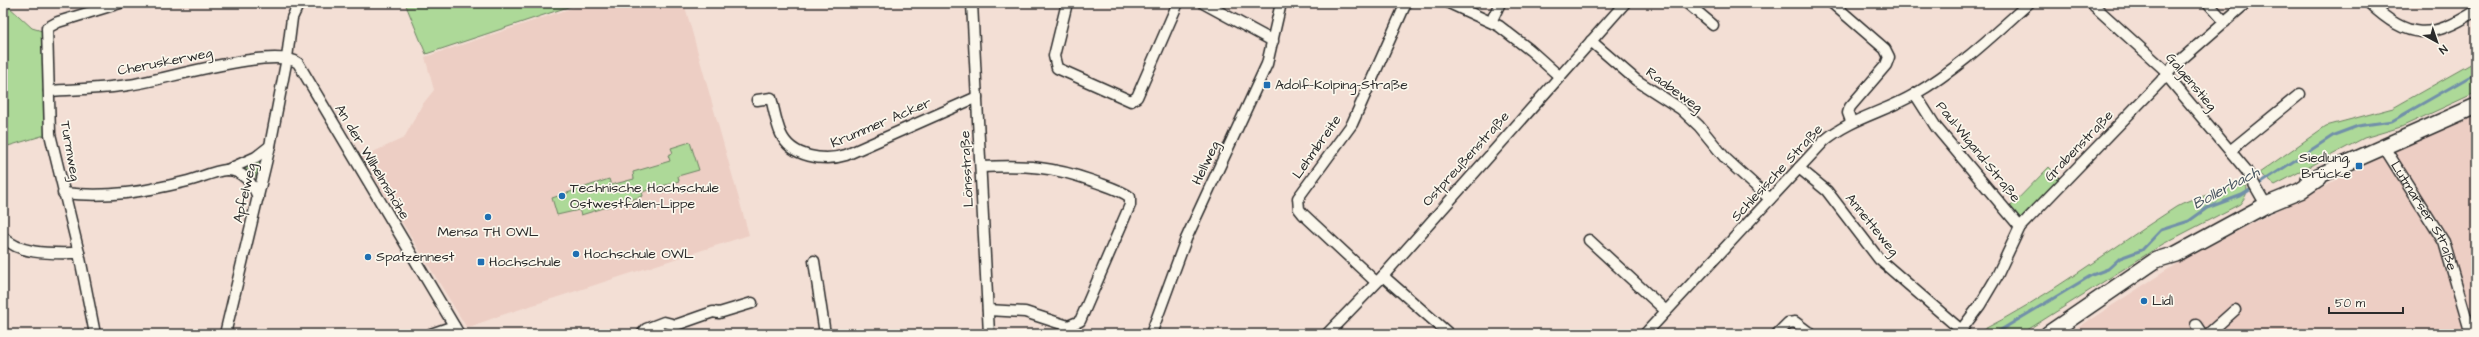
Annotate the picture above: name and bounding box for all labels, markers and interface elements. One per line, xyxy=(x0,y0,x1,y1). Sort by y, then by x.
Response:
north arrow xyxy=(2417,22,2457,62)
text: N xyxy=(2436,41,2451,57)
street label: Cheruskerweg xyxy=(116,43,214,81)
street label: Galgenstieg xyxy=(2161,49,2221,115)
street label: Raabeweg xyxy=(1642,63,1706,117)
place label: Adolf-Kolping-Straße xyxy=(1275,75,1408,95)
marker: Adolf-Kolping-Straße xyxy=(1262,80,1272,90)
street label: Krummer Acker xyxy=(828,93,935,153)
street label: Paul-Wigand-Straße xyxy=(1931,97,2025,207)
street label: An der Wilhelmshöhe xyxy=(330,101,415,224)
street label: Grabenstraße xyxy=(2040,106,2118,186)
street label: Ostpreußenstraße xyxy=(1418,107,1514,211)
street label: Lehmbreite xyxy=(1288,111,1347,183)
street label: Turmweg xyxy=(55,119,85,183)
street label: Schlesische Straße xyxy=(1726,120,1828,226)
street label: Lönsstraße xyxy=(955,130,979,208)
street label: Hellweg xyxy=(1187,138,1225,188)
place label: Siedlung, Brücke xyxy=(2299,148,2351,184)
street label: Lütmarser Straße xyxy=(2385,157,2462,273)
street label: Apfelweg xyxy=(228,161,262,225)
water label: Bollerbach xyxy=(2189,161,2264,214)
marker: Siedlung, Brücke xyxy=(2354,161,2364,171)
place label: Technische Hochschule Ostwestfalen-Lippe xyxy=(570,178,719,214)
street label: Annetteweg xyxy=(1840,189,1904,261)
marker: Technische Hochschule Ostwestfalen-Lippe xyxy=(557,191,567,201)
marker: Mensa TH OWL xyxy=(483,212,493,222)
place label: Mensa TH OWL xyxy=(438,222,539,242)
place label: Hochschule OWL xyxy=(584,244,694,264)
place label: Spatzennest xyxy=(376,247,455,267)
marker: Hochschule OWL xyxy=(571,249,581,259)
marker: Spatzennest xyxy=(363,252,373,262)
place label: Hochschule xyxy=(489,252,561,272)
marker: Hochschule xyxy=(476,257,486,267)
scale bar xyxy=(2329,289,2403,315)
place label: Lidl xyxy=(2152,291,2173,311)
text: 50 m xyxy=(2335,295,2366,312)
marker: Lidl xyxy=(2139,296,2149,306)

